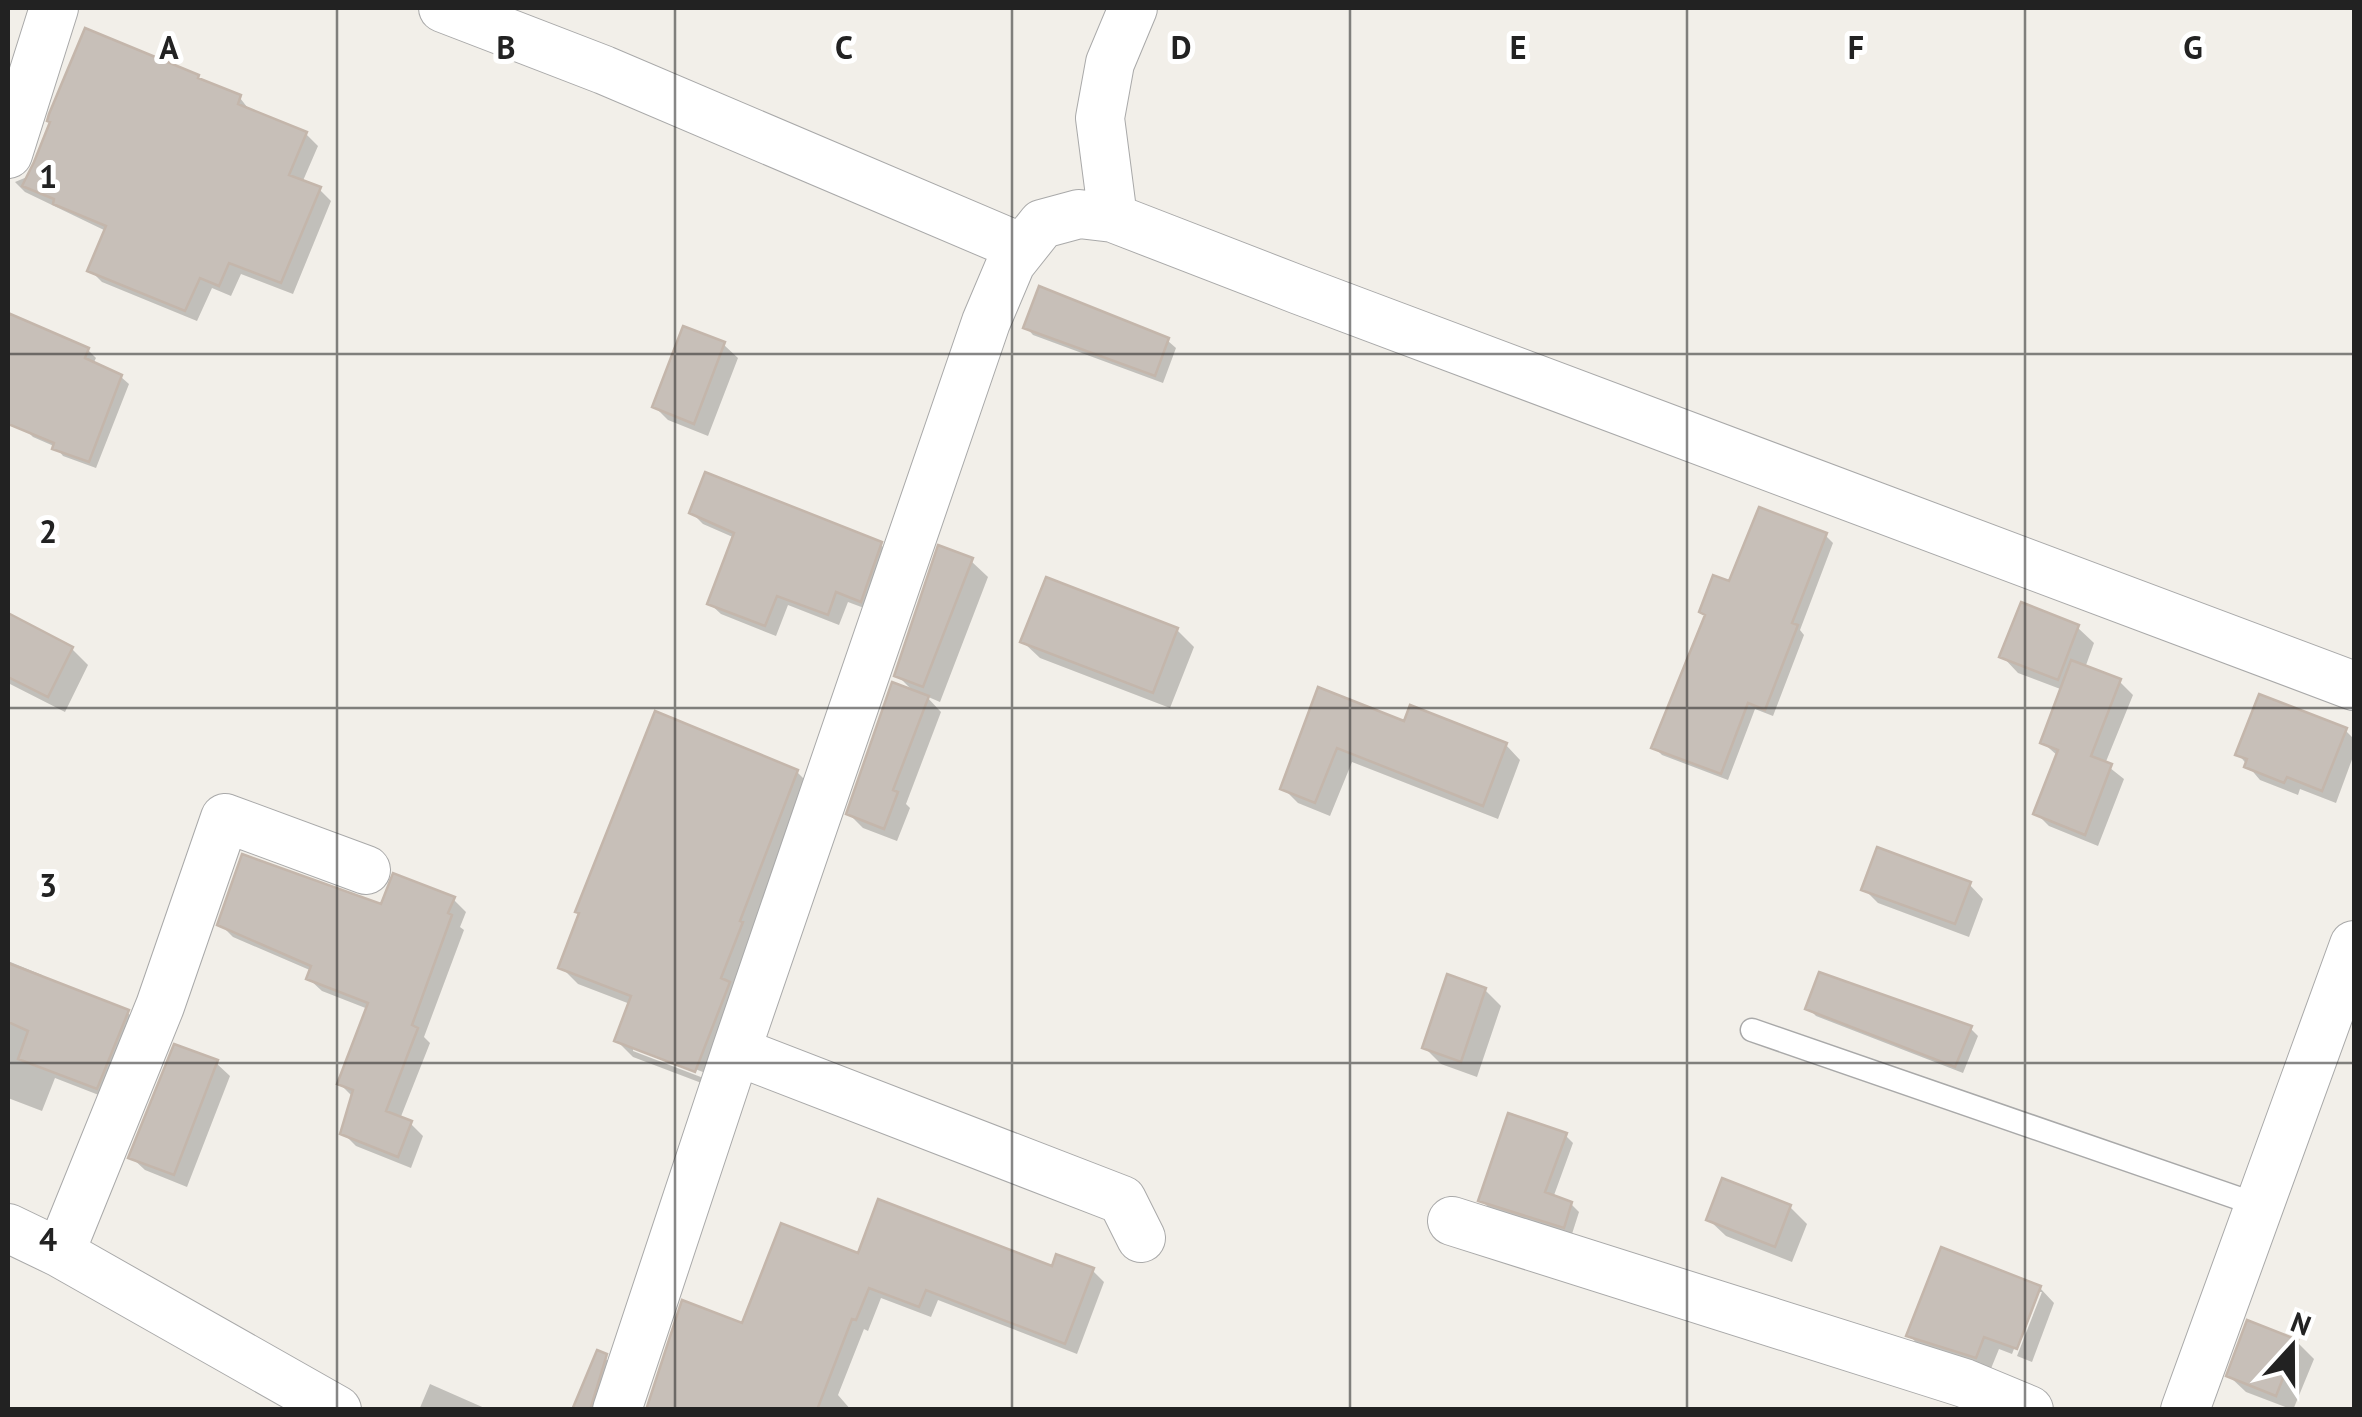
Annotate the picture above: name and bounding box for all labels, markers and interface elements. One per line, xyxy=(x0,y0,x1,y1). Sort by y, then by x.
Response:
text: A xyxy=(159,26,179,68)
text: B xyxy=(497,26,515,68)
text: C xyxy=(835,26,853,68)
text: D xyxy=(1171,26,1191,68)
text: E xyxy=(1510,26,1526,68)
text: F xyxy=(1848,26,1864,68)
text: G xyxy=(2183,26,2203,68)
text: 1 xyxy=(39,155,57,197)
text: 2 xyxy=(39,510,57,552)
text: 3 xyxy=(39,864,57,906)
text: 4 xyxy=(39,1218,57,1260)
north arrow xyxy=(2242,1297,2342,1397)
text: N xyxy=(2286,1303,2316,1344)

